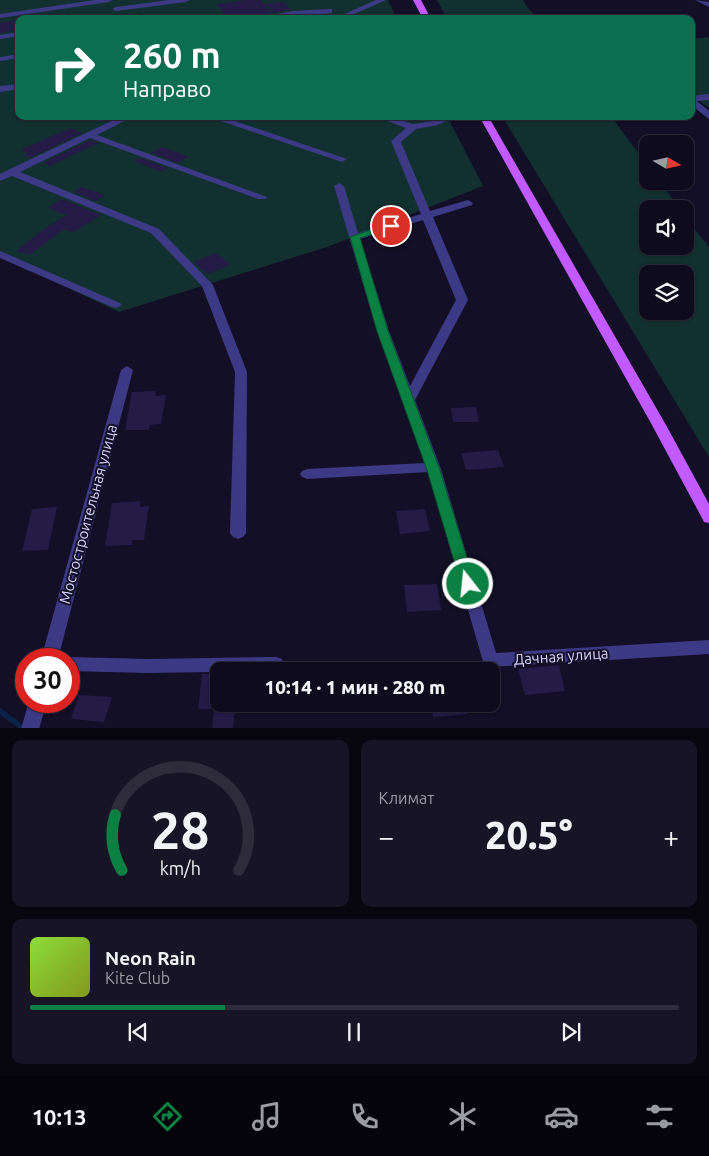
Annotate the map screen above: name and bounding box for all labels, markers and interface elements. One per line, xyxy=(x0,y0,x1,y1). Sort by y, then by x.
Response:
icon: right xyxy=(40,35,105,100)
text: 260 m xyxy=(123,35,221,75)
text: Направо xyxy=(123,76,211,101)
north arrow xyxy=(639,135,694,190)
map controls xyxy=(639,135,694,320)
button: sound xyxy=(639,200,694,255)
pin xyxy=(370,205,412,247)
icon: arrive xyxy=(377,212,405,240)
button: layers xyxy=(639,265,694,320)
street label: Мостостроительная улица xyxy=(56,422,120,606)
position arrow xyxy=(441,557,493,609)
street label: Дачная улица xyxy=(513,644,609,668)
speed limit sign: 30 xyxy=(15,648,80,713)
text: 10:14 · 1 мин · 280 m xyxy=(265,676,445,698)
text: Климат xyxy=(379,789,434,807)
text: 28 xyxy=(151,801,210,859)
text: 20.5° xyxy=(485,814,572,856)
text: − xyxy=(379,821,394,852)
text: + xyxy=(663,821,679,852)
text: km/h xyxy=(160,858,201,878)
text: Neon Rain xyxy=(105,947,196,969)
text: Kite Club xyxy=(105,969,170,987)
icon: previous xyxy=(124,1018,152,1046)
icon: pause xyxy=(340,1018,368,1046)
icon: next xyxy=(557,1018,585,1046)
icon: directions xyxy=(150,1099,185,1134)
icon: music xyxy=(249,1099,284,1134)
icon: phone xyxy=(347,1099,382,1134)
icon: climate xyxy=(445,1099,480,1134)
icon: car xyxy=(544,1099,579,1134)
icon: filters xyxy=(642,1099,677,1134)
text: 10:13 xyxy=(32,1104,87,1129)

